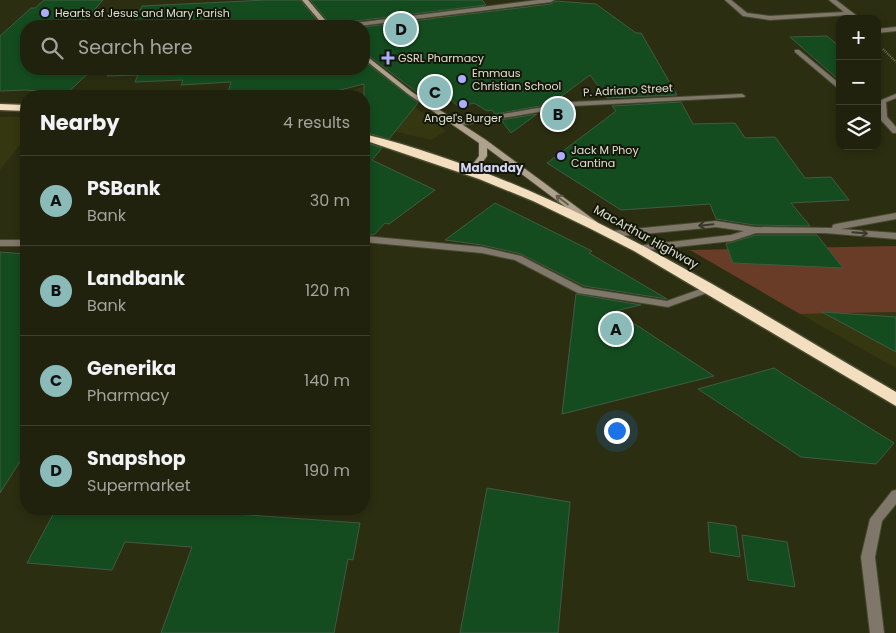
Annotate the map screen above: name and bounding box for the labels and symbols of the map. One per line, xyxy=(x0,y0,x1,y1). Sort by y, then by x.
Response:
place label: Hearts of Jesus and Mary Parish xyxy=(55,5,230,21)
marker: Hearts of Jesus and Mary Parish xyxy=(39,7,51,19)
pin: D xyxy=(385,10,417,48)
place label: GSRL Pharmacy xyxy=(398,50,485,66)
marker: GSRL Pharmacy xyxy=(382,52,394,64)
place label: Emmaus Christian School xyxy=(472,65,561,94)
pin: C xyxy=(419,73,451,111)
marker: Emmaus Christian School xyxy=(456,73,468,85)
street label: P. Adriano Street xyxy=(583,80,673,100)
pin: B xyxy=(542,95,574,133)
marker: Angel's Burger xyxy=(457,98,469,110)
place label: Angel's Burger xyxy=(424,110,502,126)
place label: Jack M Phoy Cantina xyxy=(571,142,639,171)
marker: Jack M Phoy Cantina xyxy=(555,150,567,162)
district label: Malanday xyxy=(461,159,524,176)
one-way arrow xyxy=(555,195,569,205)
street label: MacArthur Highway xyxy=(591,201,702,273)
one-way arrow xyxy=(698,220,714,230)
one-way arrow xyxy=(852,228,868,238)
pin: A xyxy=(600,310,632,348)
your location xyxy=(604,418,630,444)

